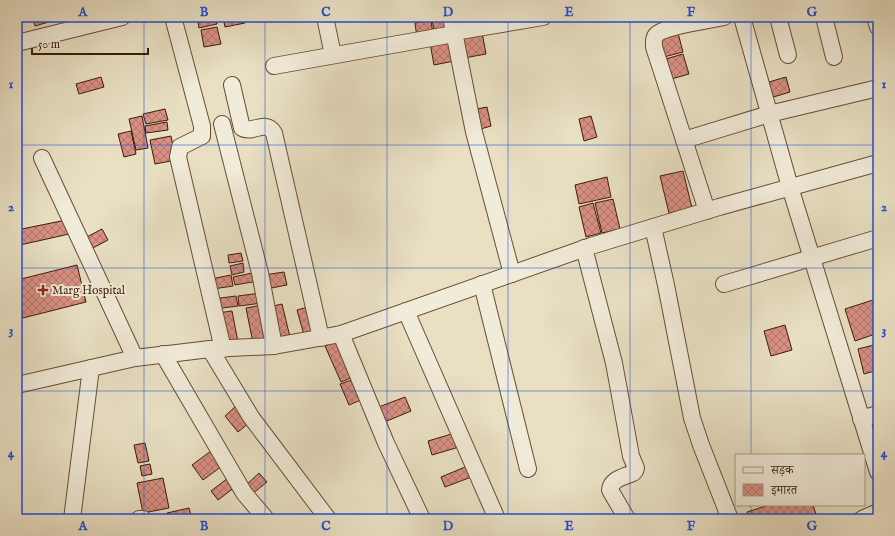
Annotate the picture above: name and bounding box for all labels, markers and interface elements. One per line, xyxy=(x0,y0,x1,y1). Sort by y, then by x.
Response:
text: A xyxy=(78,4,89,21)
text: B xyxy=(200,4,209,21)
text: C xyxy=(321,4,331,21)
text: D xyxy=(443,4,454,21)
text: E xyxy=(564,4,574,21)
text: F xyxy=(687,4,696,21)
text: G xyxy=(807,4,818,21)
scale bar xyxy=(32,30,148,56)
text: 50 m xyxy=(38,37,60,52)
text: 1 xyxy=(9,76,14,93)
text: 1 xyxy=(882,76,887,93)
text: 2 xyxy=(8,199,14,216)
text: 2 xyxy=(881,199,887,216)
place label: Marg Hospital xyxy=(52,283,126,299)
marker: Marg Hospital xyxy=(37,284,49,296)
text: 3 xyxy=(9,322,14,339)
text: 3 xyxy=(882,322,887,339)
text: 4 xyxy=(8,445,15,462)
text: 4 xyxy=(881,445,888,462)
legend xyxy=(735,454,865,506)
text: सड़क xyxy=(770,463,795,478)
text: इमारत xyxy=(770,483,798,498)
text: A xyxy=(78,518,89,535)
text: B xyxy=(200,518,209,535)
text: C xyxy=(321,518,331,535)
text: D xyxy=(443,518,454,535)
text: E xyxy=(564,518,574,535)
text: F xyxy=(687,518,696,535)
text: G xyxy=(807,518,818,535)

